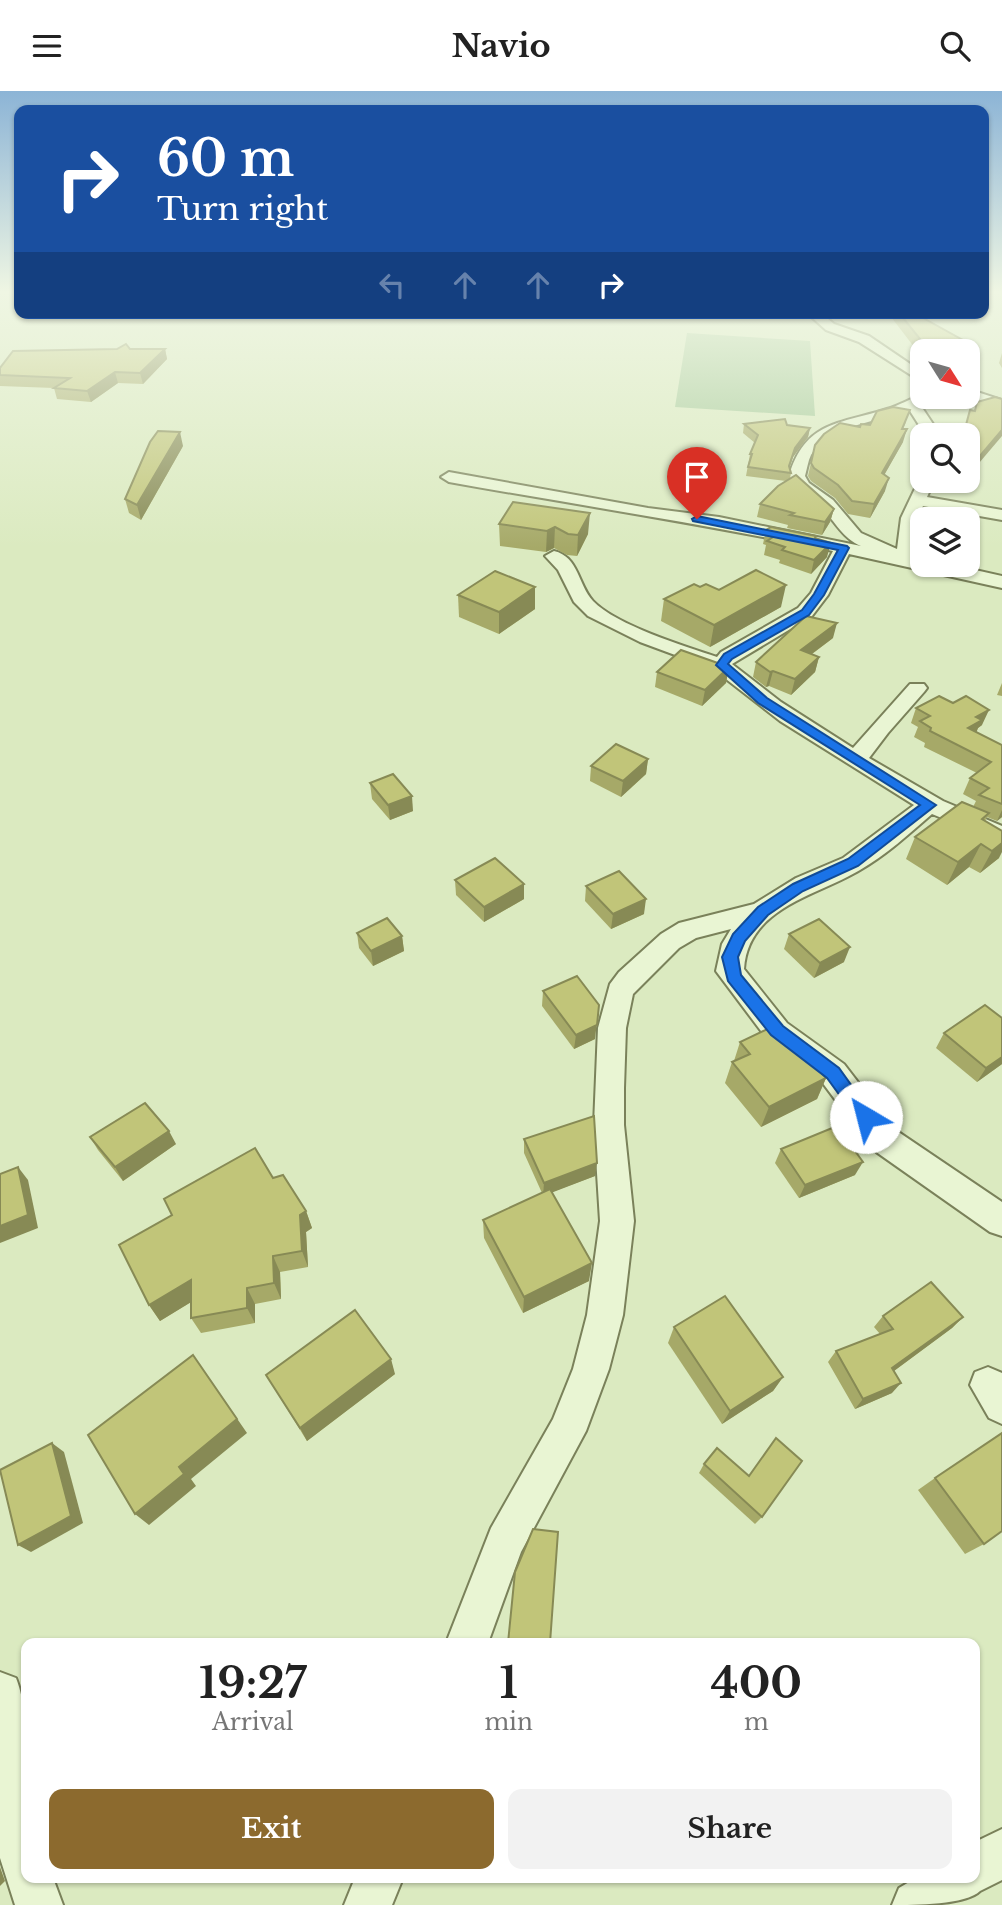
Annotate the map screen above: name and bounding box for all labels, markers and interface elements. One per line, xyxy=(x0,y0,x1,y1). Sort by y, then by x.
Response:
text: Navio xyxy=(451,26,551,66)
icon: menu xyxy=(28,27,66,65)
icon: search xyxy=(936,27,974,65)
text: 60 m xyxy=(157,128,294,189)
icon: right xyxy=(42,133,133,224)
text: Turn right xyxy=(157,189,328,229)
icon: left xyxy=(373,266,411,304)
icon: ahead xyxy=(446,266,484,304)
icon: ahead xyxy=(519,266,557,304)
icon: right xyxy=(592,266,630,304)
north arrow xyxy=(910,339,980,409)
map controls xyxy=(910,339,980,577)
button: search xyxy=(910,423,980,493)
pin xyxy=(667,447,727,519)
icon: arrive xyxy=(678,458,716,496)
button: layers xyxy=(910,507,980,577)
position arrow xyxy=(829,1080,903,1154)
text: 19:27 xyxy=(199,1657,307,1709)
text: 1 xyxy=(499,1657,518,1709)
text: 400 xyxy=(711,1657,802,1709)
text: Arrival xyxy=(212,1708,293,1736)
text: min xyxy=(484,1708,533,1736)
text: m xyxy=(744,1708,769,1736)
button: Exit xyxy=(49,1789,494,1869)
button: Share xyxy=(508,1789,952,1869)

